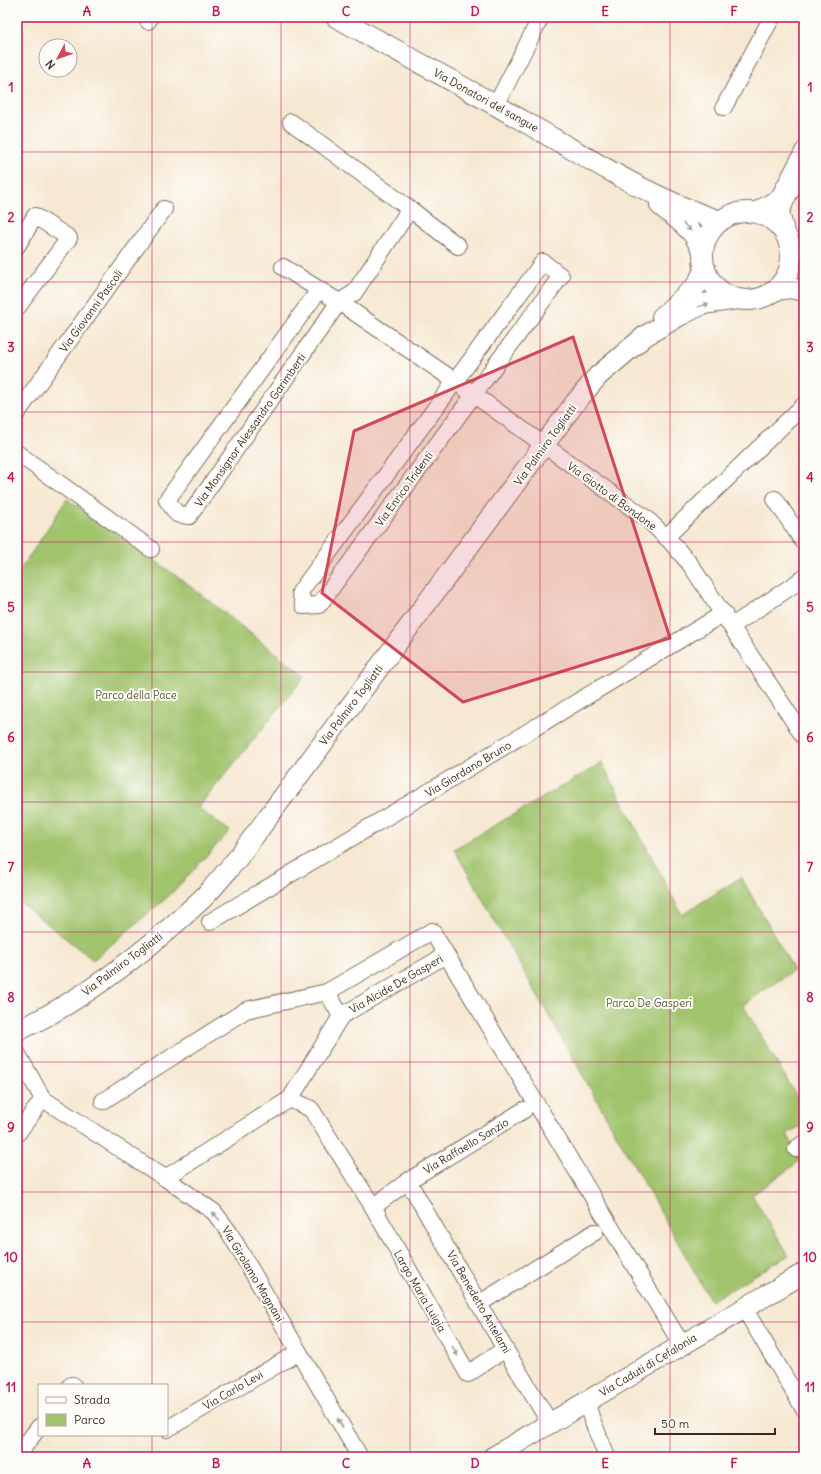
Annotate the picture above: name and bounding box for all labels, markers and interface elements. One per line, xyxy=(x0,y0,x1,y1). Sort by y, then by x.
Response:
text: A xyxy=(83,3,92,20)
text: B xyxy=(212,3,221,20)
text: C xyxy=(342,3,351,20)
text: D xyxy=(470,3,480,20)
text: E xyxy=(601,3,609,20)
text: F xyxy=(730,3,738,20)
north arrow xyxy=(38,38,78,78)
text: N xyxy=(43,57,58,72)
street label: Via Donatori del sangue xyxy=(431,65,541,135)
text: 1 xyxy=(8,79,14,96)
text: 1 xyxy=(807,79,813,96)
text: 2 xyxy=(7,209,15,226)
text: 2 xyxy=(806,209,814,226)
one-way arrow xyxy=(682,223,692,232)
street label: Via Giovanni Pascoli xyxy=(56,267,126,355)
one-way arrow xyxy=(698,302,710,308)
text: 3 xyxy=(7,339,15,356)
text: 3 xyxy=(806,339,814,356)
street label: Via Monsignor Alessandro Garimberti xyxy=(191,351,309,509)
street label: Via Palmiro Togliatti xyxy=(511,402,579,488)
street label: Via Enrico Tridenti xyxy=(372,449,436,529)
street label: Via Giotto di Bondone xyxy=(565,459,660,533)
text: 4 xyxy=(7,469,15,486)
text: 4 xyxy=(806,469,814,486)
text: 5 xyxy=(7,599,15,616)
text: 5 xyxy=(806,599,814,616)
street label: Via Palmiro Togliatti xyxy=(316,662,386,748)
park label: Parco della Pace xyxy=(95,688,177,702)
text: 6 xyxy=(7,729,15,746)
text: 6 xyxy=(806,729,814,746)
street label: Via Giordano Bruno xyxy=(422,738,514,800)
text: 7 xyxy=(8,859,15,876)
text: 7 xyxy=(807,859,814,876)
street label: Via Palmiro Togliatti xyxy=(79,929,165,999)
street label: Via Alcide De Gasperi xyxy=(347,952,445,1016)
text: 8 xyxy=(7,989,15,1006)
text: 8 xyxy=(806,989,814,1006)
park label: Parco De Gasperi xyxy=(606,996,692,1010)
street label: Via Raffaello Sanzio xyxy=(421,1115,511,1177)
text: 9 xyxy=(7,1119,15,1136)
text: 9 xyxy=(806,1119,814,1136)
one-way arrow xyxy=(212,1211,221,1221)
street label: Via Girolamo Magnani xyxy=(219,1224,287,1324)
street label: Largo Maria Luigia xyxy=(391,1248,449,1334)
street label: Via Benedetto Antelami xyxy=(444,1248,514,1356)
text: 10 xyxy=(4,1249,18,1266)
text: 10 xyxy=(803,1249,817,1266)
street label: Via Caduti di Cefalonia xyxy=(597,1330,699,1400)
one-way arrow xyxy=(451,1345,458,1356)
street label: Via Carlo Levi xyxy=(201,1367,265,1413)
text: 11 xyxy=(6,1379,16,1396)
text: 11 xyxy=(805,1379,815,1396)
legend xyxy=(38,1384,168,1436)
text: Strada xyxy=(74,1392,110,1407)
scale bar xyxy=(655,1410,775,1436)
text: Parco xyxy=(74,1412,106,1427)
text: 50 m xyxy=(661,1416,690,1431)
one-way arrow xyxy=(337,1417,344,1429)
text: A xyxy=(83,1455,92,1472)
text: B xyxy=(212,1455,221,1472)
text: C xyxy=(342,1455,351,1472)
text: D xyxy=(470,1455,480,1472)
text: E xyxy=(601,1455,609,1472)
text: F xyxy=(730,1455,738,1472)

